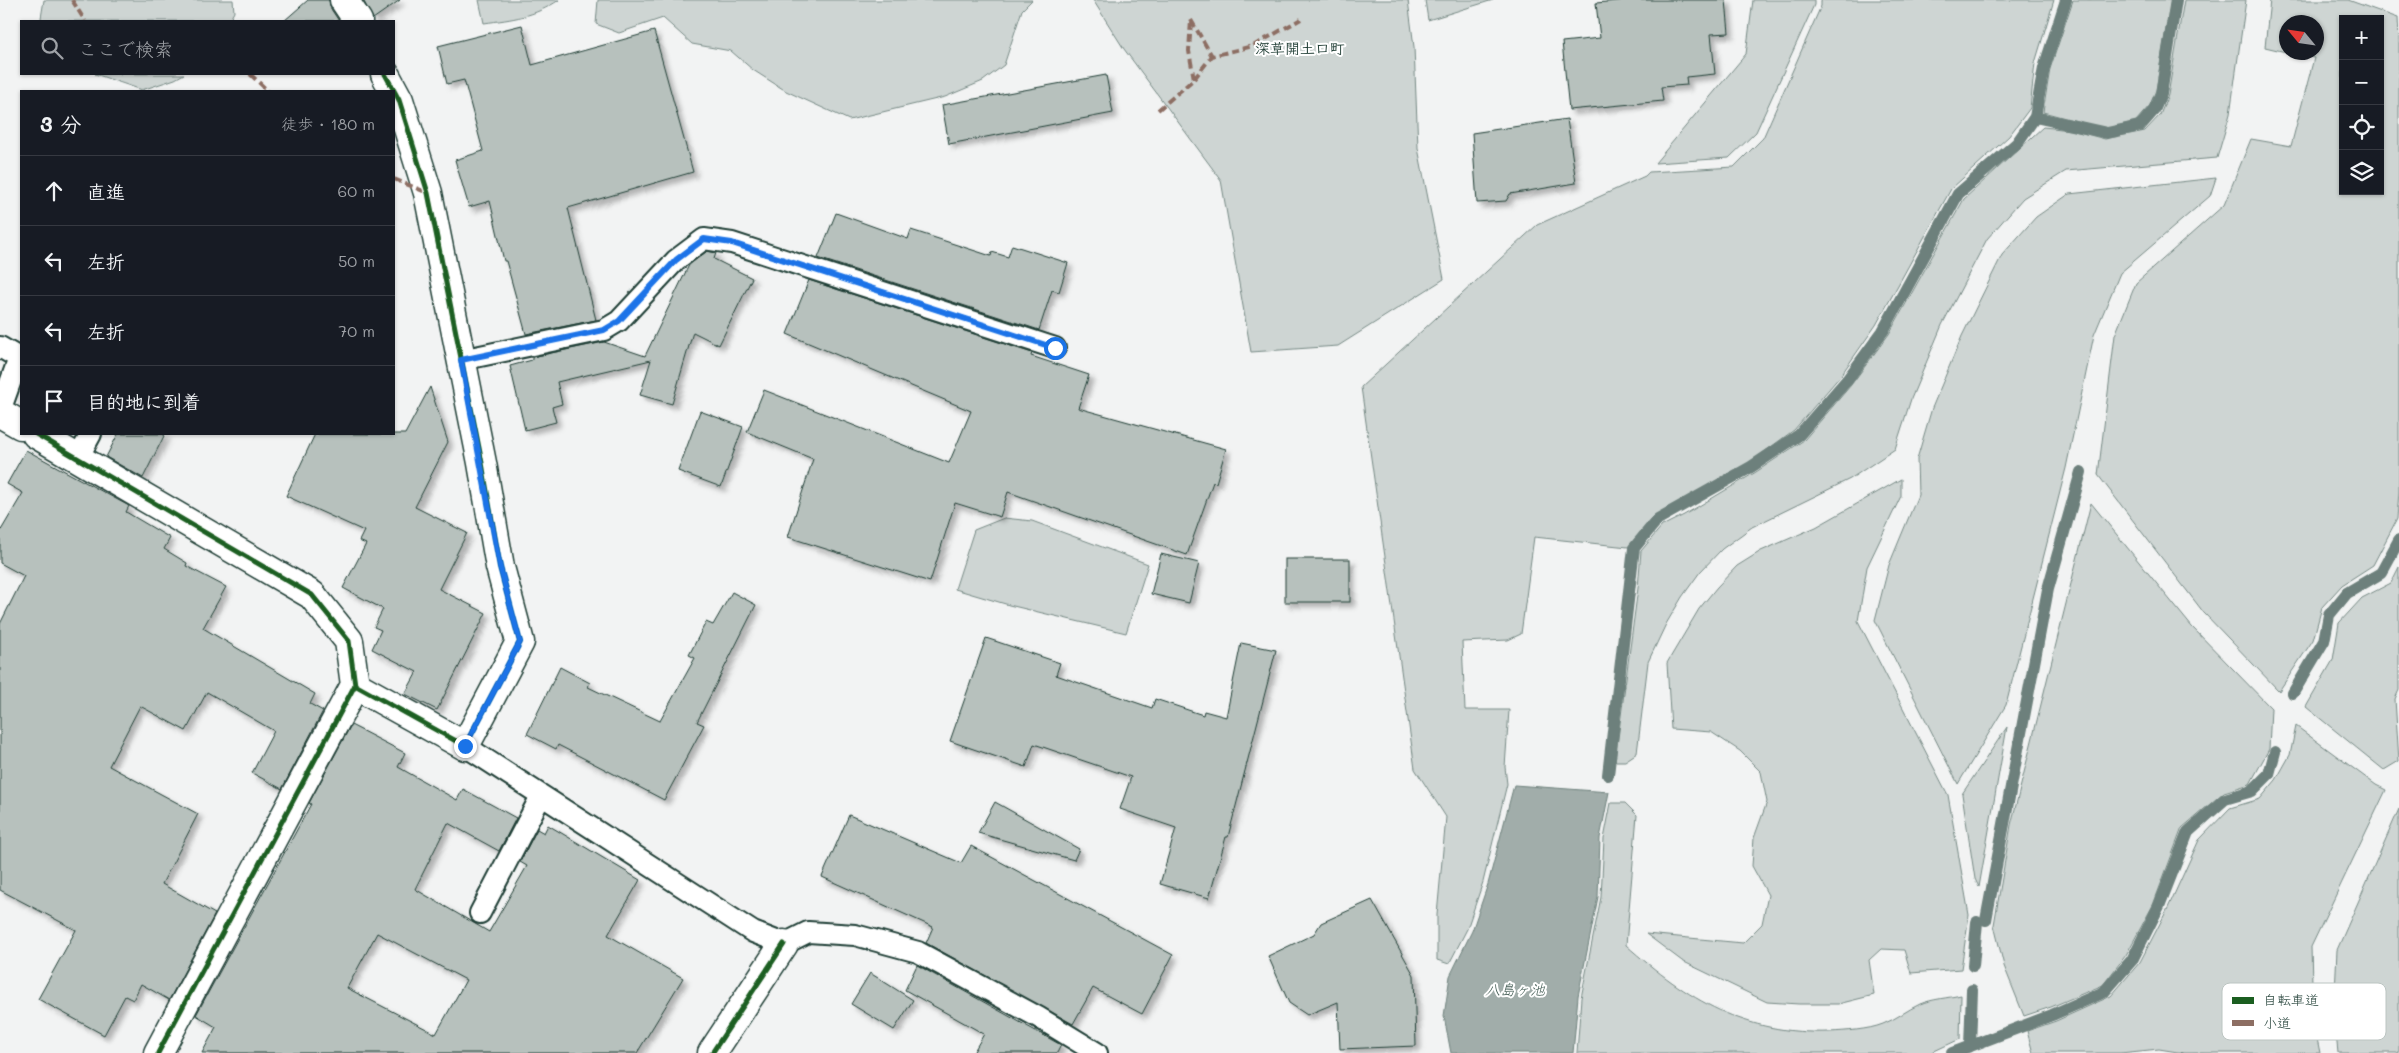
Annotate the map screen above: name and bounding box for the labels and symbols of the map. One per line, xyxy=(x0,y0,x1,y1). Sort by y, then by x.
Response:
north arrow xyxy=(2279,15,2324,60)
district label: 深草開土口町 xyxy=(1255,38,1345,58)
route start xyxy=(1044,337,1067,360)
route end xyxy=(454,735,477,758)
water label: 八島ヶ池 xyxy=(1485,979,1546,999)
legend xyxy=(2222,983,2386,1040)
text: 自転車道 xyxy=(2263,990,2319,1009)
text: 小道 xyxy=(2263,1013,2291,1032)

